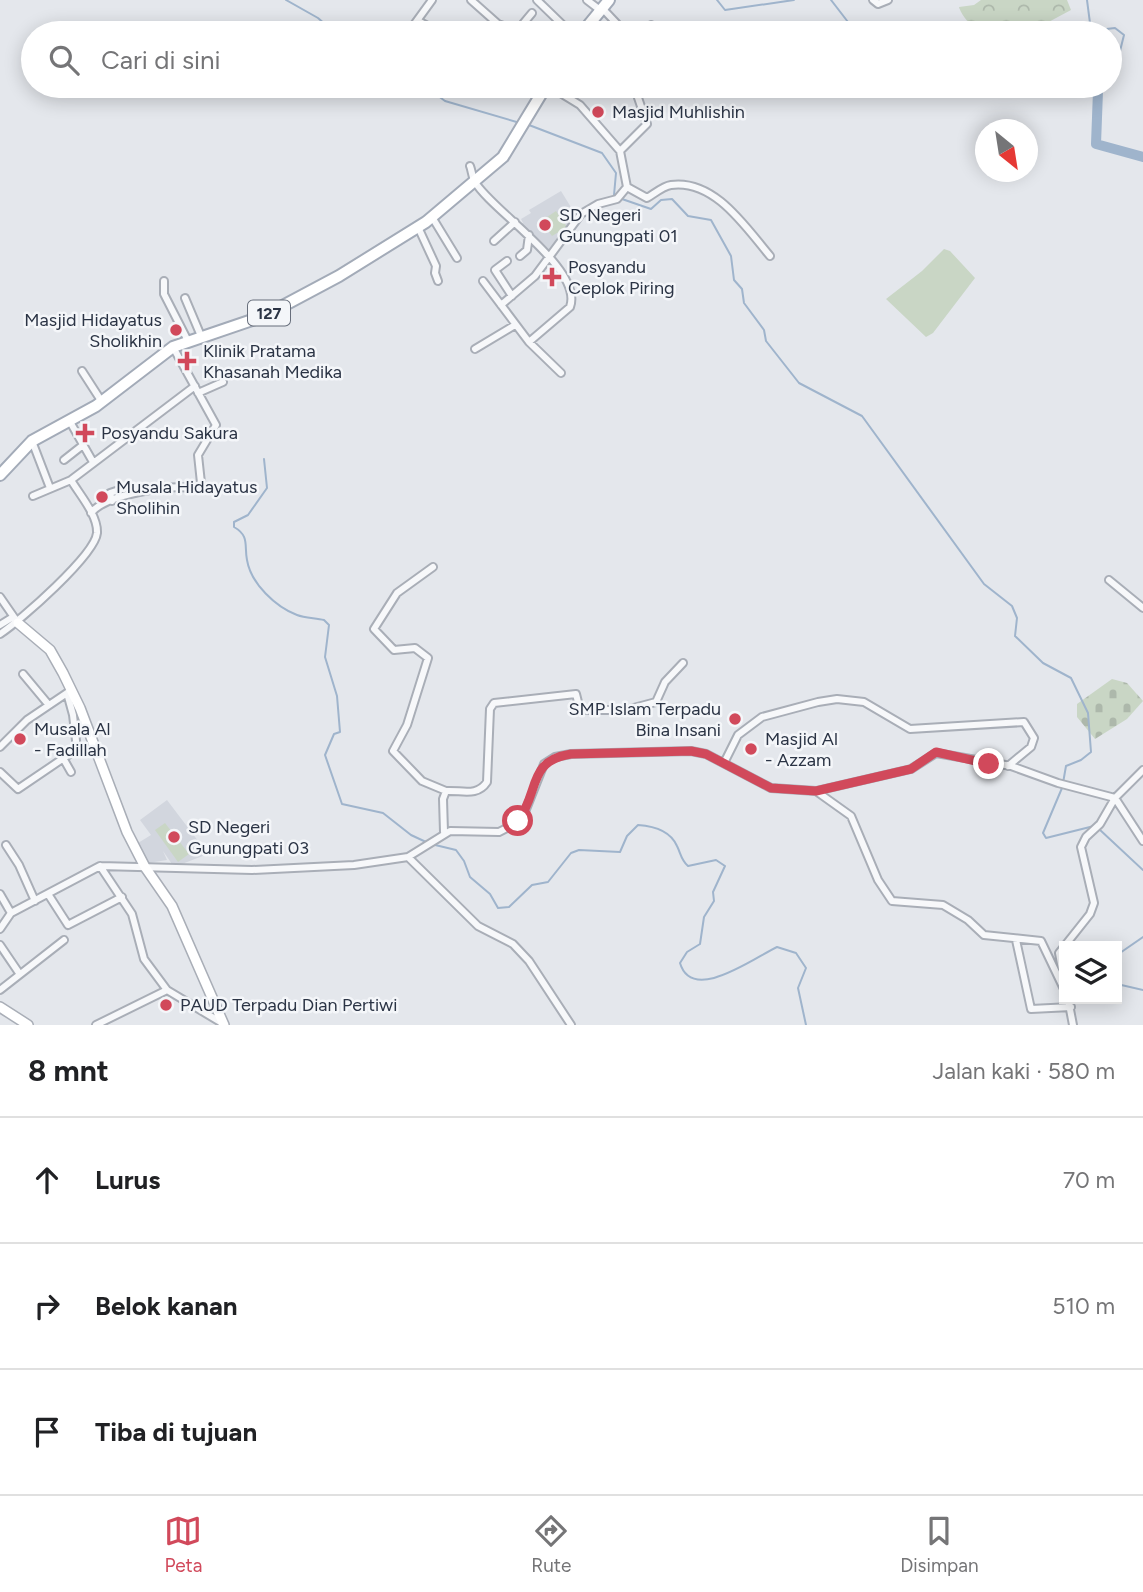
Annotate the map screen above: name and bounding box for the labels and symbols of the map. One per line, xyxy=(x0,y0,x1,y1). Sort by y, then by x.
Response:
place label: Masjid Muhlishin xyxy=(612,101,745,123)
marker: Masjid Muhlishin xyxy=(590,104,606,120)
north arrow xyxy=(975,119,1038,182)
place label: SD Negeri Gunungpati 01 xyxy=(559,204,678,247)
marker: SD Negeri Gunungpati 01 xyxy=(537,217,553,233)
place label: Posyandu Ceplok Piring xyxy=(568,256,675,299)
marker: Posyandu Ceplok Piring xyxy=(542,267,562,287)
road number: 127 xyxy=(248,300,290,326)
place label: Masjid Hidayatus Sholikhin xyxy=(24,309,162,352)
marker: Masjid Hidayatus Sholikhin xyxy=(168,322,184,338)
place label: Klinik Pratama Khasanah Medika xyxy=(203,340,342,383)
marker: Klinik Pratama Khasanah Medika xyxy=(177,351,197,371)
place label: Posyandu Sakura xyxy=(101,422,238,444)
marker: Posyandu Sakura xyxy=(75,423,95,443)
place label: Musala Hidayatus Sholihin xyxy=(116,476,257,519)
marker: Musala Hidayatus Sholihin xyxy=(94,489,110,505)
place label: SMP Islam Terpadu Bina Insani xyxy=(569,698,721,741)
marker: SMP Islam Terpadu Bina Insani xyxy=(727,711,743,727)
place label: Musala Al - Fadillah xyxy=(34,718,111,761)
place label: Masjid Al - Azzam xyxy=(765,728,838,771)
marker: Musala Al - Fadillah xyxy=(12,731,28,747)
marker: Masjid Al - Azzam xyxy=(743,741,759,757)
route end xyxy=(973,748,1004,779)
route start xyxy=(502,805,533,836)
place label: SD Negeri Gunungpati 03 xyxy=(188,816,309,859)
marker: SD Negeri Gunungpati 03 xyxy=(166,829,182,845)
place label: PAUD Terpadu Dian Pertiwi xyxy=(180,994,397,1016)
marker: PAUD Terpadu Dian Pertiwi xyxy=(158,997,174,1013)

